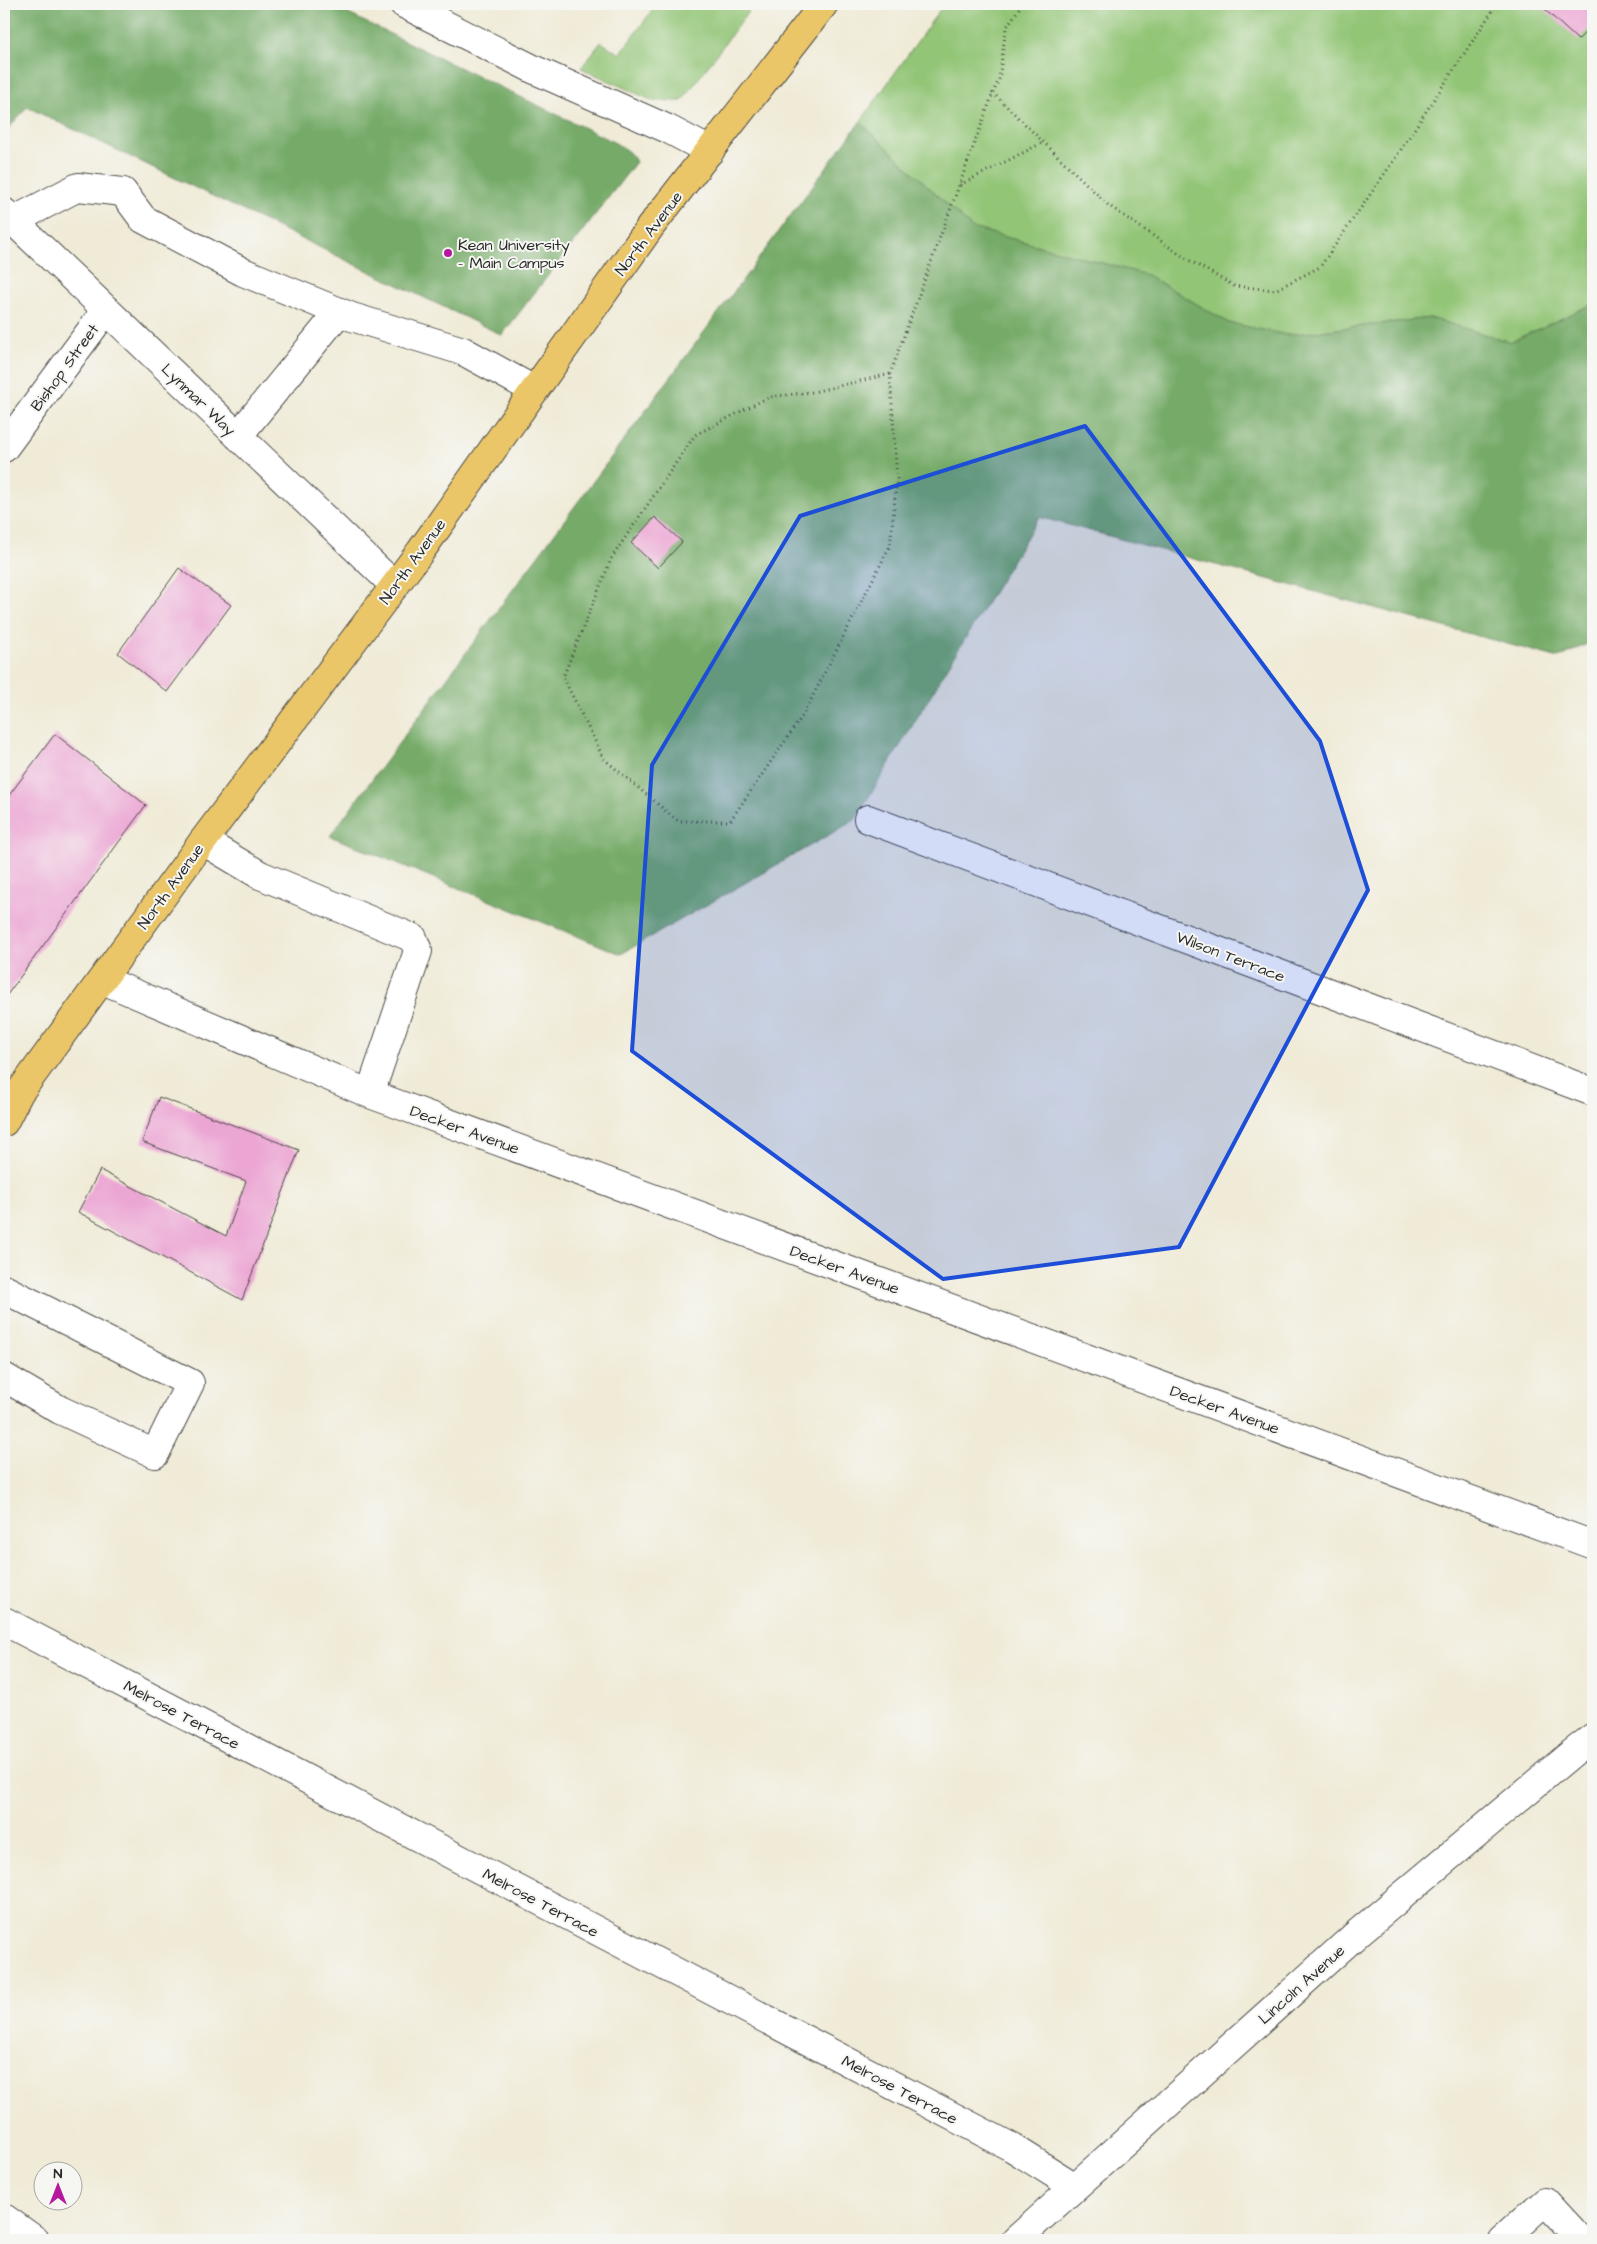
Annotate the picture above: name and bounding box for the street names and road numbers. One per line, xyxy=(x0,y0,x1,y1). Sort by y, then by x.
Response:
street label: North Avenue xyxy=(610,187,688,280)
street label: Bishop Street xyxy=(26,319,104,416)
street label: Lynmar Way xyxy=(156,359,241,442)
street label: North Avenue xyxy=(374,514,451,609)
street label: North Avenue xyxy=(132,839,209,934)
street label: Wilson Terrace xyxy=(1173,926,1288,988)
street label: Decker Avenue xyxy=(407,1100,523,1160)
street label: Decker Avenue xyxy=(787,1240,903,1300)
street label: Decker Avenue xyxy=(1167,1380,1283,1440)
street label: Melrose Terrace xyxy=(120,1675,244,1755)
street label: Melrose Terrace xyxy=(479,1863,603,1943)
street label: Lincoln Avenue xyxy=(1254,1940,1350,2030)
street label: Melrose Terrace xyxy=(838,2050,962,2130)

